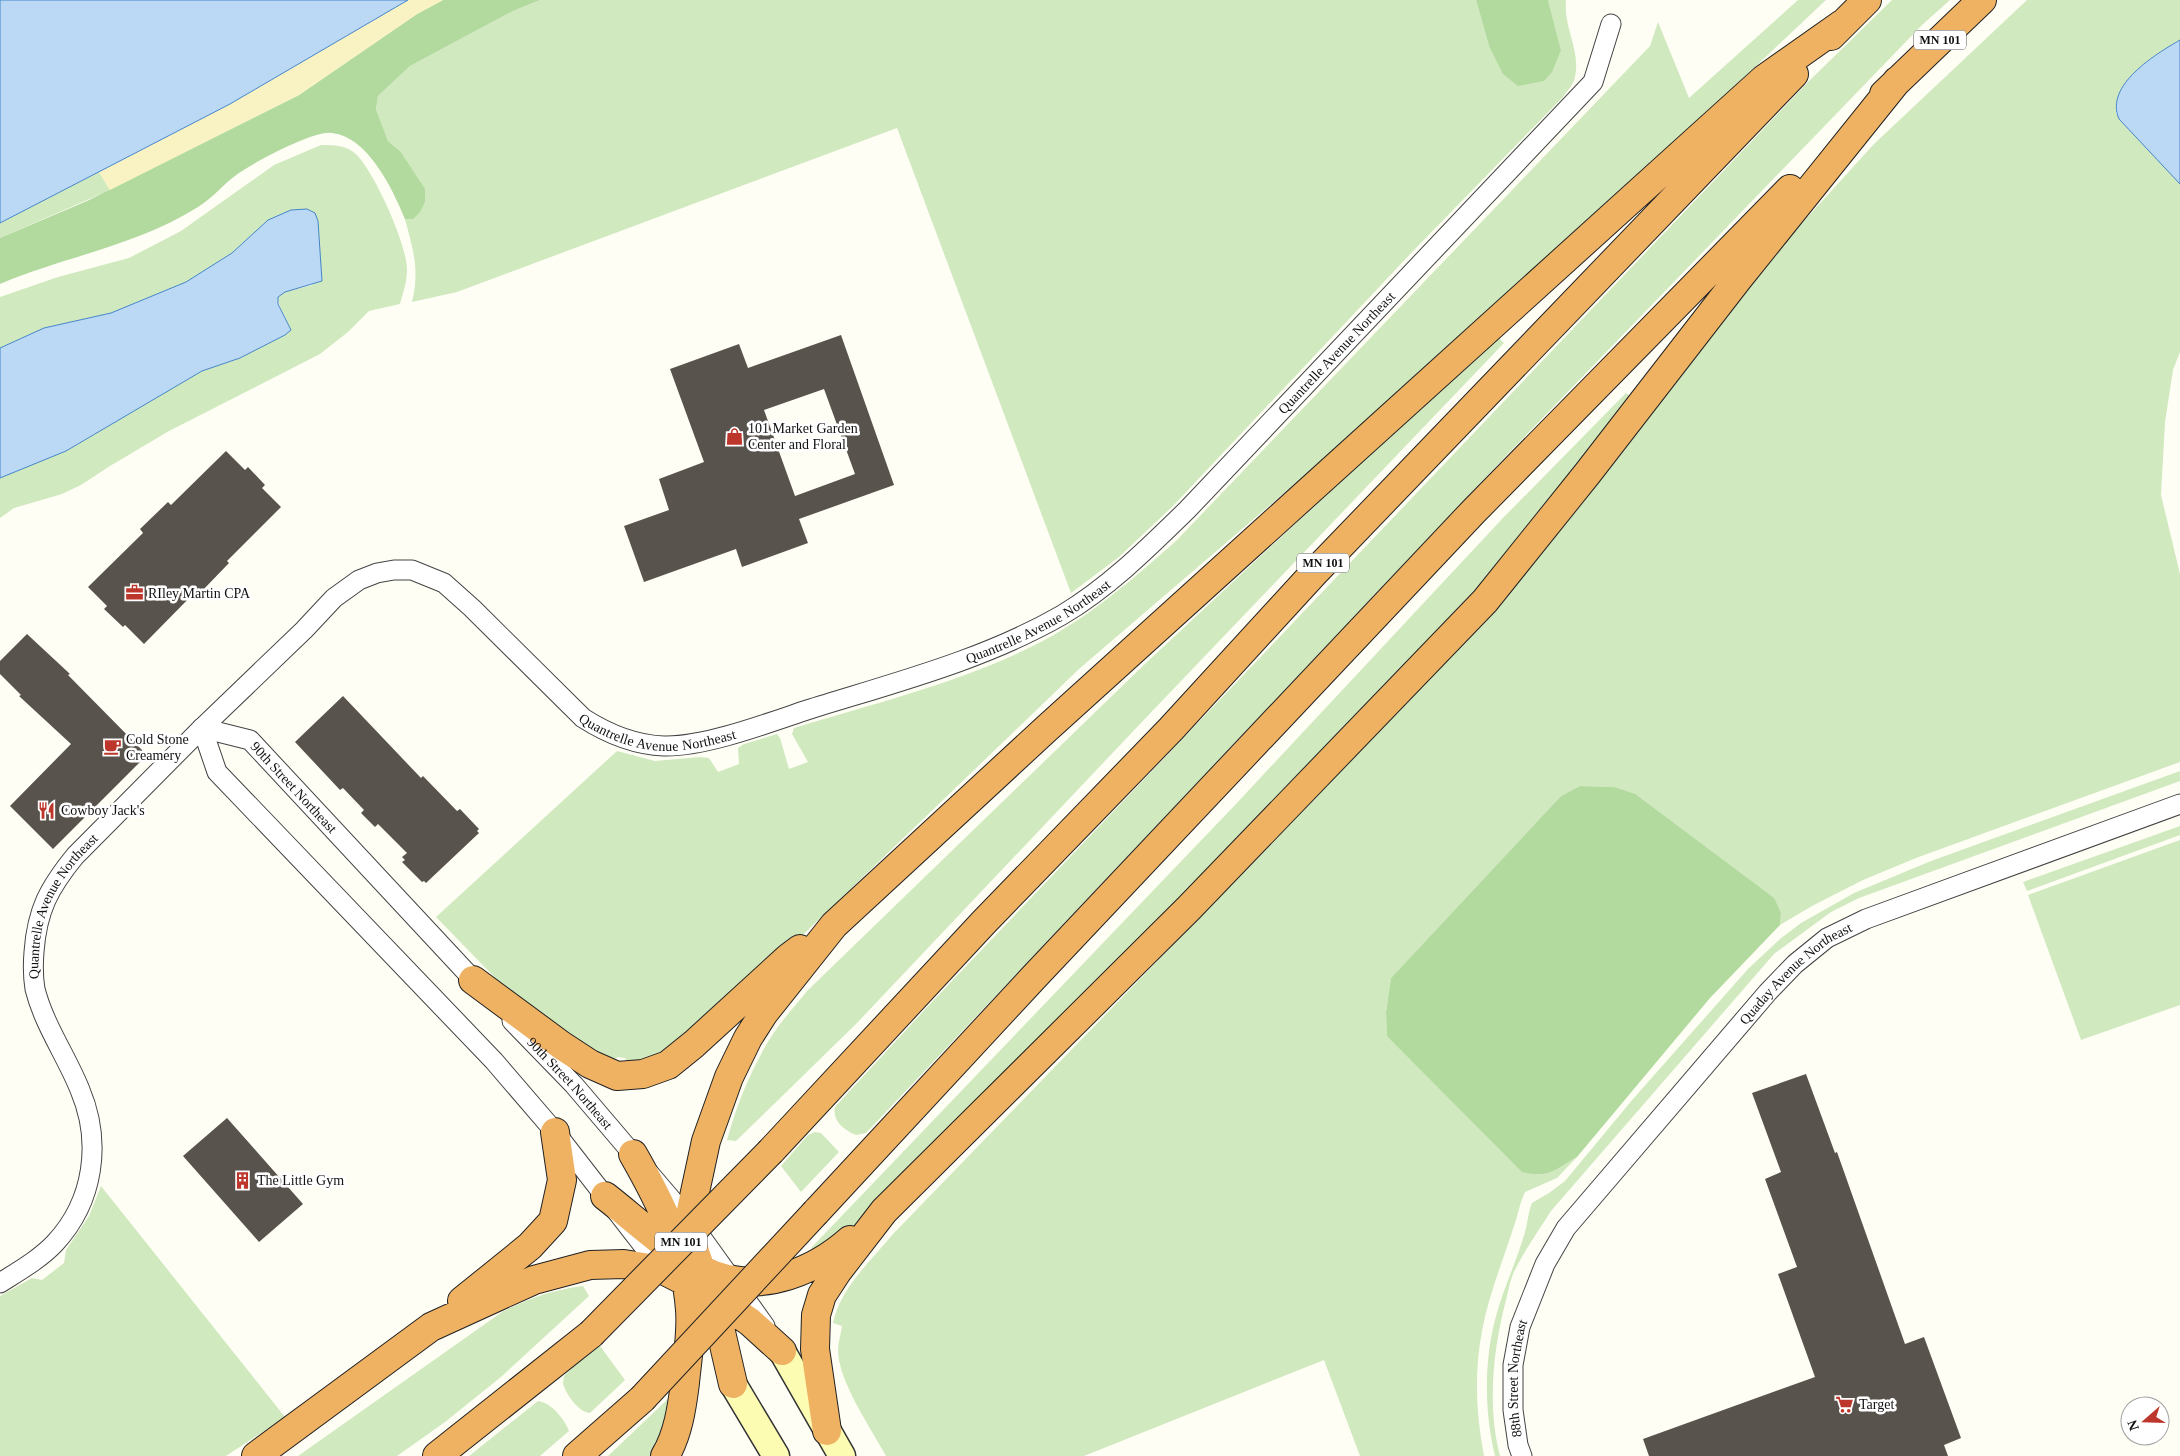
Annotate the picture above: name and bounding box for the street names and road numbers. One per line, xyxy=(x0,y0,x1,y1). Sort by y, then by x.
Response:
road number: MN 101 xyxy=(1914,30,1966,50)
street label: Quantrelle Avenue Northeast xyxy=(1275,288,1398,417)
road number: MN 101 xyxy=(1297,554,1349,572)
street label: Quantrelle Avenue Northeast xyxy=(964,576,1113,666)
street label: Quantrelle Avenue Northeast xyxy=(577,710,737,754)
street label: 90th Street Northeast xyxy=(248,739,340,836)
street label: Quantrelle Avenue Northeast xyxy=(26,830,101,979)
street label: Quaday Avenue Northeast xyxy=(1736,920,1854,1027)
street label: 90th Street Northeast xyxy=(524,1034,616,1132)
road number: MN 101 xyxy=(655,1232,707,1252)
street label: 88th Street Northeast xyxy=(1505,1317,1530,1438)

